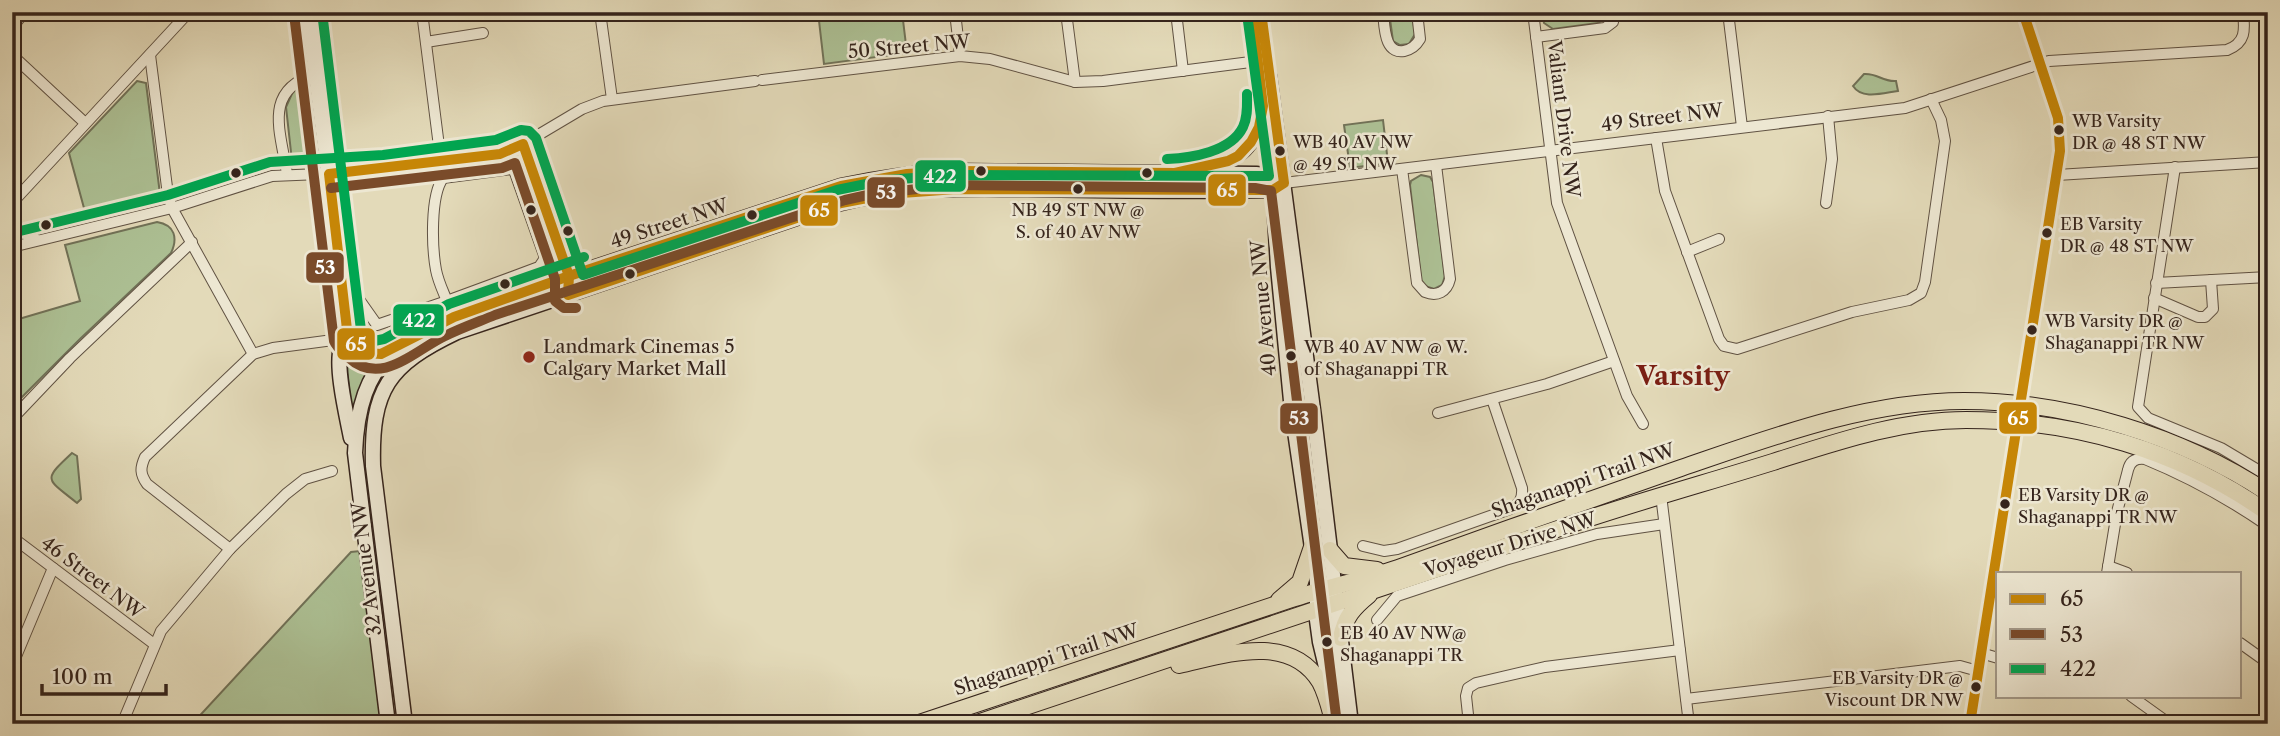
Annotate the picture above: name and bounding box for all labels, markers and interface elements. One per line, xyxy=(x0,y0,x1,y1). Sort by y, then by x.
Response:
street label: 50 Street NW xyxy=(847,30,972,63)
street label: Valiant Drive NW xyxy=(1542,38,1585,200)
street label: 49 Street NW xyxy=(1600,98,1725,136)
place label: WB Varsity DR @ 48 ST NW xyxy=(2071,111,2206,153)
marker: WB Varsity DR @ 48 ST NW xyxy=(2052,123,2066,137)
place label: WB 40 AV NW @ 49 ST NW xyxy=(1292,132,1413,174)
marker: WB 40 AV NW @ 49 ST NW xyxy=(1273,144,1287,158)
line badge: 422 xyxy=(914,159,967,193)
unlabelled marker xyxy=(974,164,988,178)
text: 422 xyxy=(923,165,957,188)
unlabelled marker xyxy=(229,166,243,180)
unlabelled marker xyxy=(1140,166,1154,180)
line badge: 65 xyxy=(1207,173,1247,207)
line badge: 53 xyxy=(866,176,906,209)
text: 65 xyxy=(1216,179,1238,202)
text: 53 xyxy=(875,181,897,204)
marker: NB 49 ST NW @ S. of 40 AV NW xyxy=(1071,182,1085,196)
street label: 49 Street NW xyxy=(607,193,732,253)
line badge: 65 xyxy=(799,194,839,227)
text: 65 xyxy=(808,199,830,222)
place label: NB 49 ST NW @ S. of 40 AV NW xyxy=(1011,200,1145,242)
unlabelled marker xyxy=(524,203,538,217)
unlabelled marker xyxy=(745,208,759,222)
place label: EB Varsity DR @ 48 ST NW xyxy=(2060,214,2194,256)
unlabelled marker xyxy=(39,218,53,232)
unlabelled marker xyxy=(561,224,575,238)
marker: EB Varsity DR @ 48 ST NW xyxy=(2040,226,2054,240)
street label: 40 Avenue NW xyxy=(1246,238,1281,377)
line badge: 53 xyxy=(305,251,345,284)
text: 53 xyxy=(314,256,336,279)
unlabelled marker xyxy=(623,267,637,281)
unlabelled marker xyxy=(498,277,512,291)
line badge: 422 xyxy=(392,303,445,337)
text: 422 xyxy=(402,309,436,332)
place label: WB Varsity DR @ Shaganappi TR NW xyxy=(2044,311,2205,353)
marker: WB Varsity DR @ Shaganappi TR NW xyxy=(2025,323,2039,337)
line badge: 65 xyxy=(336,327,376,361)
text: 65 xyxy=(345,333,367,356)
place label: Landmark Cinemas 5 Calgary Market Mall xyxy=(543,335,735,380)
place label: WB 40 AV NW @ W. of Shaganappi TR xyxy=(1303,337,1468,379)
marker: Landmark Cinemas 5 Calgary Market Mall xyxy=(521,349,537,365)
marker: WB 40 AV NW @ W. of Shaganappi TR xyxy=(1284,349,1298,363)
district label: Varsity xyxy=(1635,360,1731,392)
line badge: 65 xyxy=(1998,401,2038,435)
line badge: 53 xyxy=(1279,402,1319,435)
text: 53 xyxy=(1288,407,1310,430)
text: 65 xyxy=(2007,407,2029,430)
street label: Shaganappi Trail NW xyxy=(1488,438,1679,523)
place label: EB Varsity DR @ Shaganappi TR NW xyxy=(2018,485,2178,527)
marker: EB Varsity DR @ Shaganappi TR NW xyxy=(1998,497,2012,511)
street label: 32 Avenue NW xyxy=(347,499,386,637)
street label: Voyageur Drive NW xyxy=(1420,507,1600,582)
street label: 46 Street NW xyxy=(37,531,150,624)
legend xyxy=(1996,572,2242,698)
text: 65 xyxy=(2060,586,2084,611)
street label: Shaganappi Trail NW xyxy=(951,618,1143,700)
text: 53 xyxy=(2060,622,2083,647)
place label: EB 40 AV NW@ Shaganappi TR xyxy=(1340,623,1467,665)
marker: EB 40 AV NW@ Shaganappi TR xyxy=(1320,635,1334,649)
scale bar xyxy=(42,652,166,696)
text: 422 xyxy=(2060,656,2096,681)
text: 100 m xyxy=(52,664,113,689)
place label: EB Varsity DR @ Viscount DR NW xyxy=(1824,668,1963,710)
marker: EB Varsity DR @ Viscount DR NW xyxy=(1969,680,1983,694)

